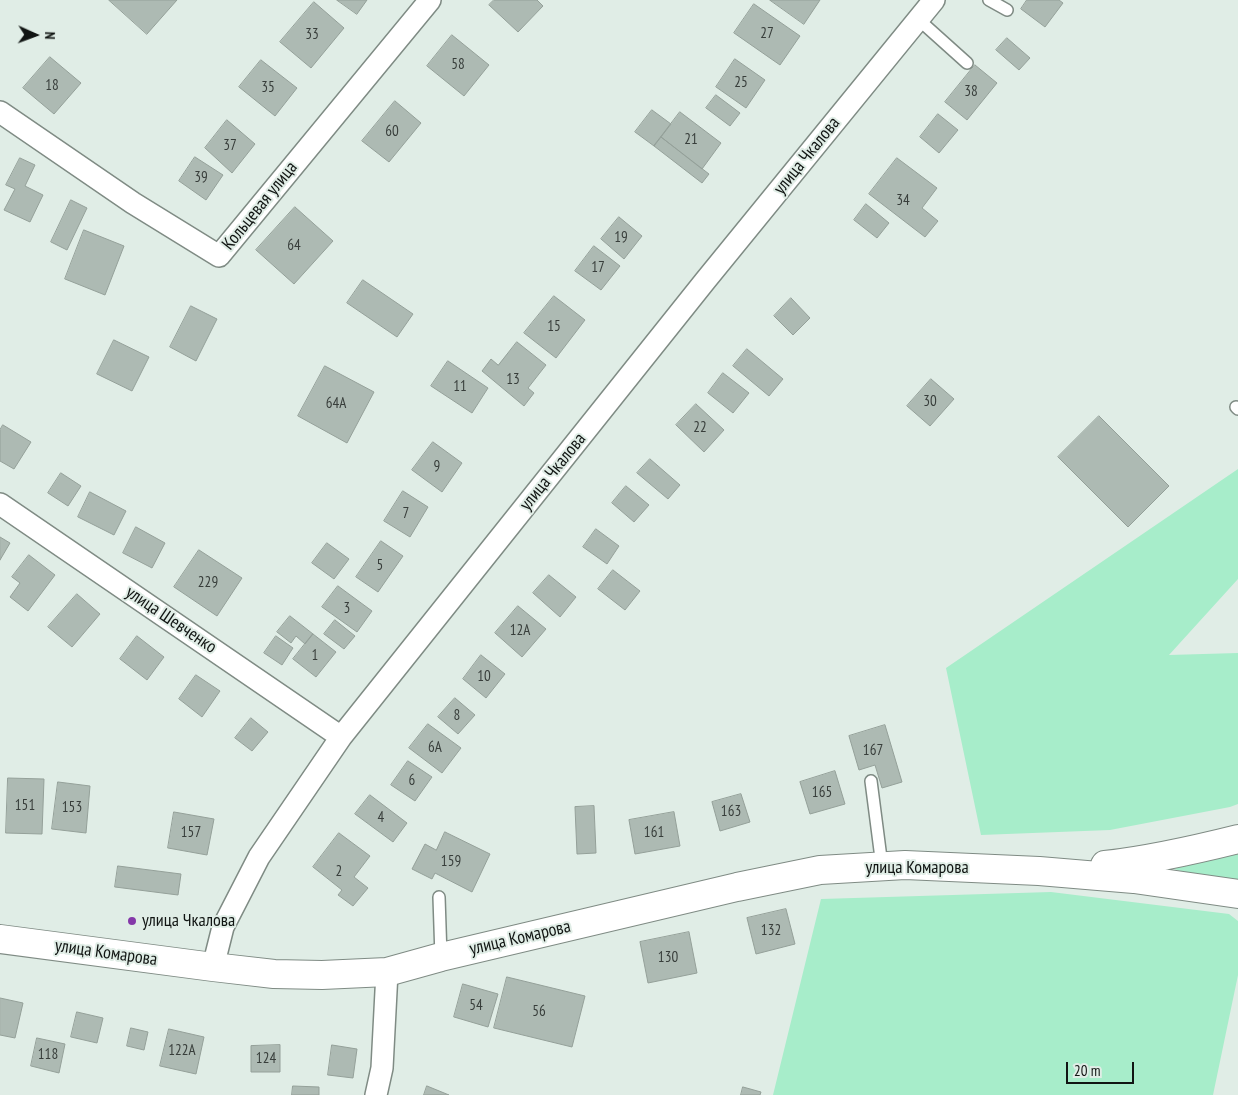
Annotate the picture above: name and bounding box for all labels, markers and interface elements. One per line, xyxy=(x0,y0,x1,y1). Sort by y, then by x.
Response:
north arrow xyxy=(10,10,60,60)
house number: 27 xyxy=(760,25,774,43)
house number: 33 xyxy=(305,26,319,44)
text: N xyxy=(41,31,59,40)
house number: 58 xyxy=(451,56,465,74)
house number: 25 xyxy=(734,74,748,92)
house number: 18 xyxy=(45,77,59,95)
house number: 35 xyxy=(261,79,275,97)
house number: 38 xyxy=(964,83,978,101)
street label: улица Чкалова xyxy=(769,113,845,199)
house number: 60 xyxy=(385,123,399,141)
house number: 21 xyxy=(684,131,698,149)
house number: 37 xyxy=(223,137,237,155)
street label: Кольцевая улица xyxy=(218,157,302,255)
house number: 39 xyxy=(194,169,208,187)
house number: 34 xyxy=(896,192,910,210)
house number: 19 xyxy=(614,229,628,247)
house number: 64 xyxy=(287,237,301,255)
house number: 17 xyxy=(591,259,605,277)
house number: 15 xyxy=(547,318,561,336)
house number: 13 xyxy=(506,371,520,389)
house number: 11 xyxy=(453,378,467,396)
house number: 30 xyxy=(923,393,937,411)
house number: 64А xyxy=(326,395,346,413)
house number: 22 xyxy=(693,419,707,437)
street label: улица Чкалова xyxy=(515,429,591,515)
house number: 9 xyxy=(434,458,440,476)
house number: 7 xyxy=(403,505,409,523)
house number: 5 xyxy=(377,557,383,575)
house number: 229 xyxy=(198,574,218,592)
street label: улица Шевченко xyxy=(121,582,221,658)
house number: 3 xyxy=(344,600,350,618)
house number: 12А xyxy=(510,622,530,640)
house number: 1 xyxy=(312,647,318,665)
house number: 10 xyxy=(477,668,491,686)
house number: 8 xyxy=(454,707,460,725)
house number: 6А xyxy=(428,739,442,757)
house number: 167 xyxy=(863,742,883,760)
house number: 6 xyxy=(409,772,415,790)
house number: 165 xyxy=(812,784,832,802)
house number: 151 xyxy=(15,797,35,815)
house number: 153 xyxy=(62,799,82,817)
house number: 163 xyxy=(721,803,741,821)
house number: 4 xyxy=(378,809,384,827)
house number: 157 xyxy=(181,824,201,842)
house number: 161 xyxy=(644,824,664,842)
house number: 159 xyxy=(441,853,461,871)
street label: улица Комарова xyxy=(865,857,969,879)
house number: 2 xyxy=(336,863,342,881)
place label: улица Чкалова xyxy=(142,910,235,932)
marker: улица Чкалова xyxy=(126,915,138,927)
street label: улица Комарова xyxy=(467,916,573,960)
house number: 132 xyxy=(761,922,781,940)
street label: улица Комарова xyxy=(53,935,159,971)
house number: 130 xyxy=(658,949,678,967)
house number: 54 xyxy=(469,997,483,1015)
house number: 56 xyxy=(532,1003,546,1021)
house number: 122А xyxy=(168,1042,196,1060)
house number: 118 xyxy=(38,1046,58,1064)
house number: 124 xyxy=(256,1050,276,1068)
scale bar xyxy=(1068,1052,1136,1084)
text: 20 m xyxy=(1074,1061,1100,1080)

